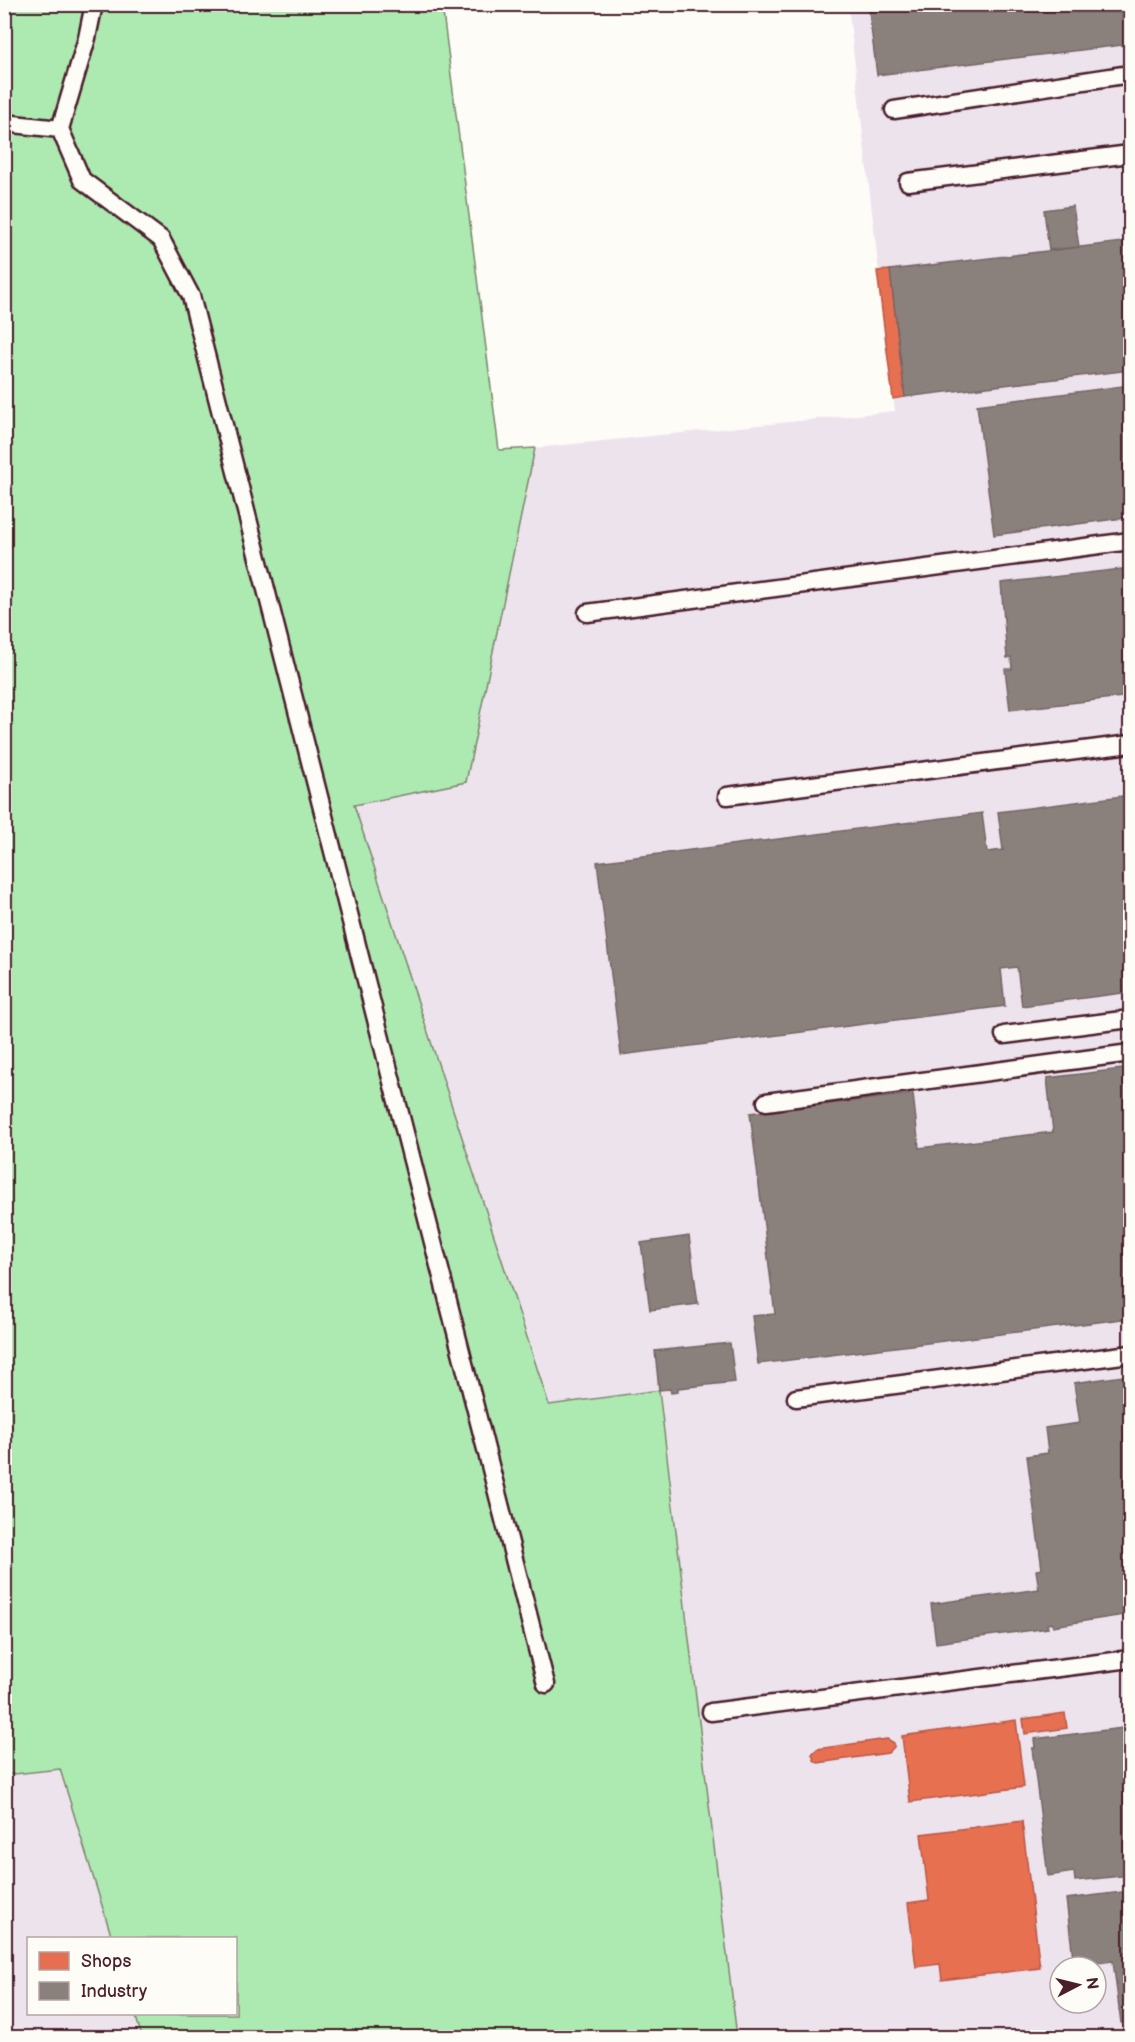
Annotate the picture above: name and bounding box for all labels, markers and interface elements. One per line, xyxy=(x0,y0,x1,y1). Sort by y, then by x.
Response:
legend xyxy=(27,1937,237,2015)
text: Shops xyxy=(81,1951,132,1972)
north arrow xyxy=(1048,1955,1108,2015)
text: N xyxy=(1081,1976,1102,1990)
text: Industry xyxy=(81,1981,148,2002)

